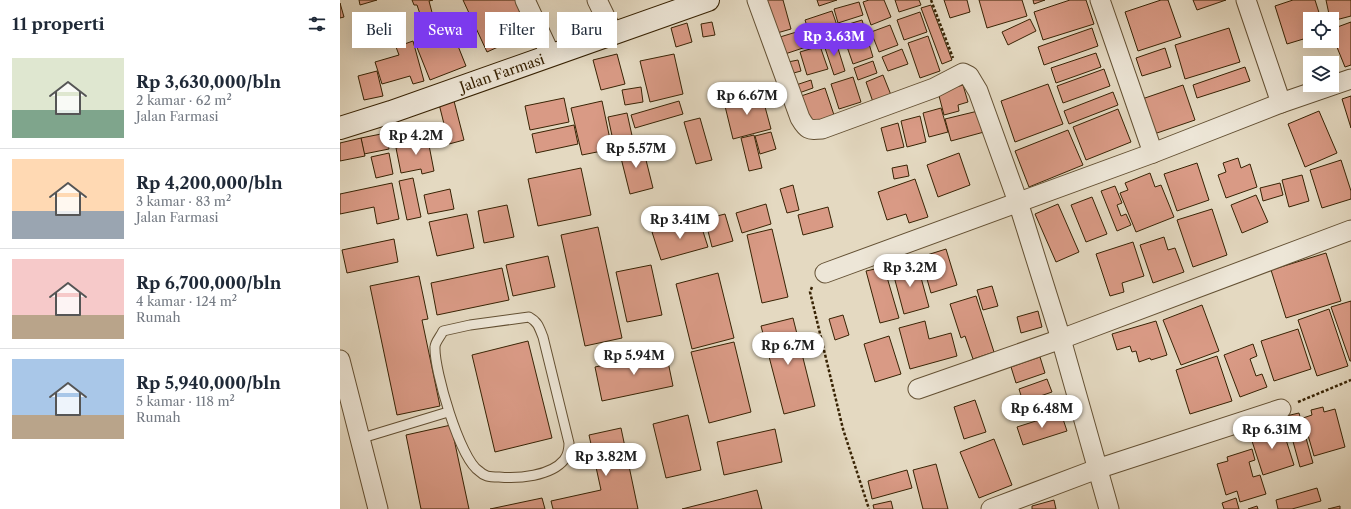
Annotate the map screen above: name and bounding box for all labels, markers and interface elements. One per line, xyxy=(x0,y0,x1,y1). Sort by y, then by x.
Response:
chip: Beli xyxy=(352,12,406,48)
chip: Sewa xyxy=(414,12,477,48)
chip: Filter xyxy=(485,12,549,48)
chip: Baru xyxy=(557,12,617,48)
map controls xyxy=(1303,12,1339,92)
button: locate xyxy=(1303,12,1339,48)
icon: filters xyxy=(306,13,328,35)
text: 11 properti xyxy=(12,14,105,34)
pin: Rp 3.63M xyxy=(793,23,875,57)
text: Rp 3.63M xyxy=(803,28,865,44)
street label: Jalan Farmasi xyxy=(455,50,547,97)
button: layers xyxy=(1303,56,1339,92)
text: Rp 3,630,000/bln xyxy=(136,72,281,92)
icon: home xyxy=(44,74,92,122)
pin: Rp 6.67M xyxy=(706,82,788,116)
text: Rp 6.67M xyxy=(716,87,778,103)
text: 2 kamar · 62 m² xyxy=(136,92,232,108)
text: Jalan Farmasi xyxy=(136,108,219,124)
pin: Rp 4.2M xyxy=(379,122,453,156)
text: Rp 4.2M xyxy=(389,127,443,143)
pin: Rp 5.57M xyxy=(595,135,677,169)
text: Rp 5.57M xyxy=(606,140,666,156)
text: Rp 4,200,000/bln xyxy=(136,173,283,193)
icon: home xyxy=(44,175,92,223)
text: 3 kamar · 83 m² xyxy=(136,193,231,209)
pin: Rp 3.41M xyxy=(639,206,721,240)
text: Jalan Farmasi xyxy=(136,209,219,225)
text: Rp 3.41M xyxy=(650,211,710,227)
pin: Rp 3.2M xyxy=(873,254,947,288)
text: Rp 3.2M xyxy=(883,259,937,275)
text: Rp 6,700,000/bln xyxy=(136,273,281,293)
icon: home xyxy=(44,275,92,323)
text: 4 kamar · 124 m² xyxy=(136,293,237,309)
text: Rumah xyxy=(136,309,181,325)
pin: Rp 6.7M xyxy=(751,332,825,366)
text: Rp 6.7M xyxy=(761,337,815,353)
pin: Rp 5.94M xyxy=(593,342,675,376)
text: Rp 5.94M xyxy=(603,347,665,363)
text: Rp 5,940,000/bln xyxy=(136,373,281,393)
icon: home xyxy=(44,375,92,423)
text: 5 kamar · 118 m² xyxy=(136,393,235,409)
pin: Rp 6.48M xyxy=(1001,395,1083,429)
text: Rp 6.48M xyxy=(1011,400,1073,416)
text: Rumah xyxy=(136,409,181,425)
pin: Rp 6.31M xyxy=(1231,416,1313,450)
text: Rp 6.31M xyxy=(1242,421,1302,437)
pin: Rp 3.82M xyxy=(565,443,647,477)
text: Rp 3.82M xyxy=(575,448,637,464)

